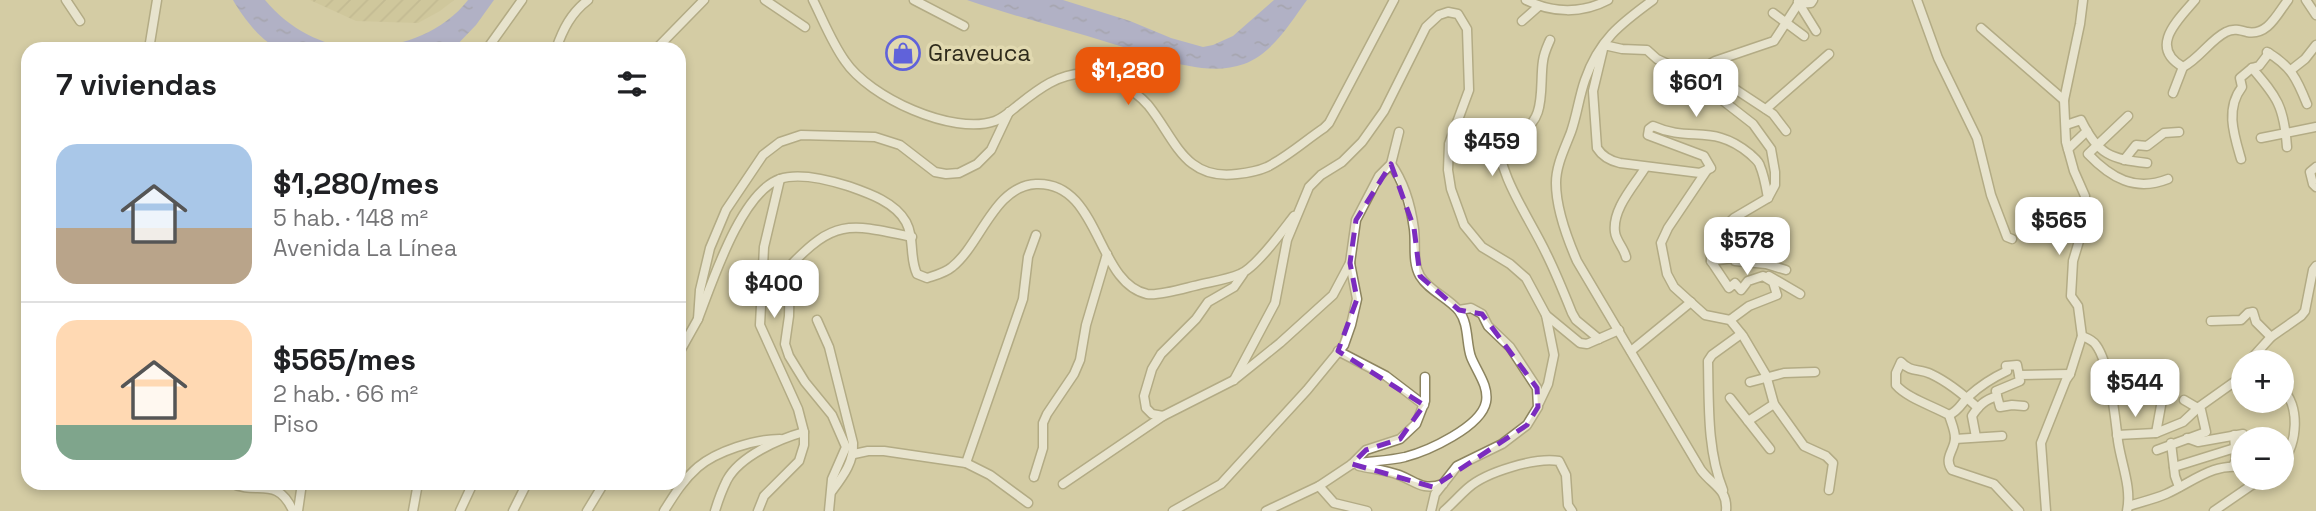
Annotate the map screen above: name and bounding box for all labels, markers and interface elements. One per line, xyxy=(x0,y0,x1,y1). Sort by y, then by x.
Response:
shop icon: Graveuca xyxy=(884,34,922,72)
place label: Graveuca xyxy=(928,38,1031,68)
pin: $1,280 xyxy=(1071,48,1185,107)
text: $1,280 xyxy=(1091,55,1165,85)
pin: $601 xyxy=(1655,60,1737,119)
text: 7 viviendas xyxy=(56,65,217,104)
icon: filters xyxy=(613,65,651,103)
text: $601 xyxy=(1669,67,1723,97)
pin: $459 xyxy=(1451,118,1533,178)
text: $459 xyxy=(1464,126,1520,156)
text: $1,280/mes xyxy=(273,164,439,203)
icon: home xyxy=(112,172,196,256)
pin: $565 xyxy=(2018,198,2100,257)
text: 5 hab. · 148 m² xyxy=(273,203,428,233)
text: $565 xyxy=(2031,205,2087,235)
pin: $578 xyxy=(1706,218,1788,277)
text: $578 xyxy=(1720,225,1774,255)
text: Avenida La Línea xyxy=(273,233,457,263)
pin: $400 xyxy=(733,260,815,320)
text: $400 xyxy=(745,268,803,298)
text: $565/mes xyxy=(273,340,416,379)
icon: home xyxy=(112,348,196,432)
map controls xyxy=(2231,350,2294,490)
button: + xyxy=(2231,350,2294,413)
pin: $544 xyxy=(2094,360,2176,419)
text: $544 xyxy=(2107,367,2164,397)
text: 2 hab. · 66 m² xyxy=(273,379,418,409)
text: Piso xyxy=(273,409,319,439)
button: − xyxy=(2231,427,2294,490)

